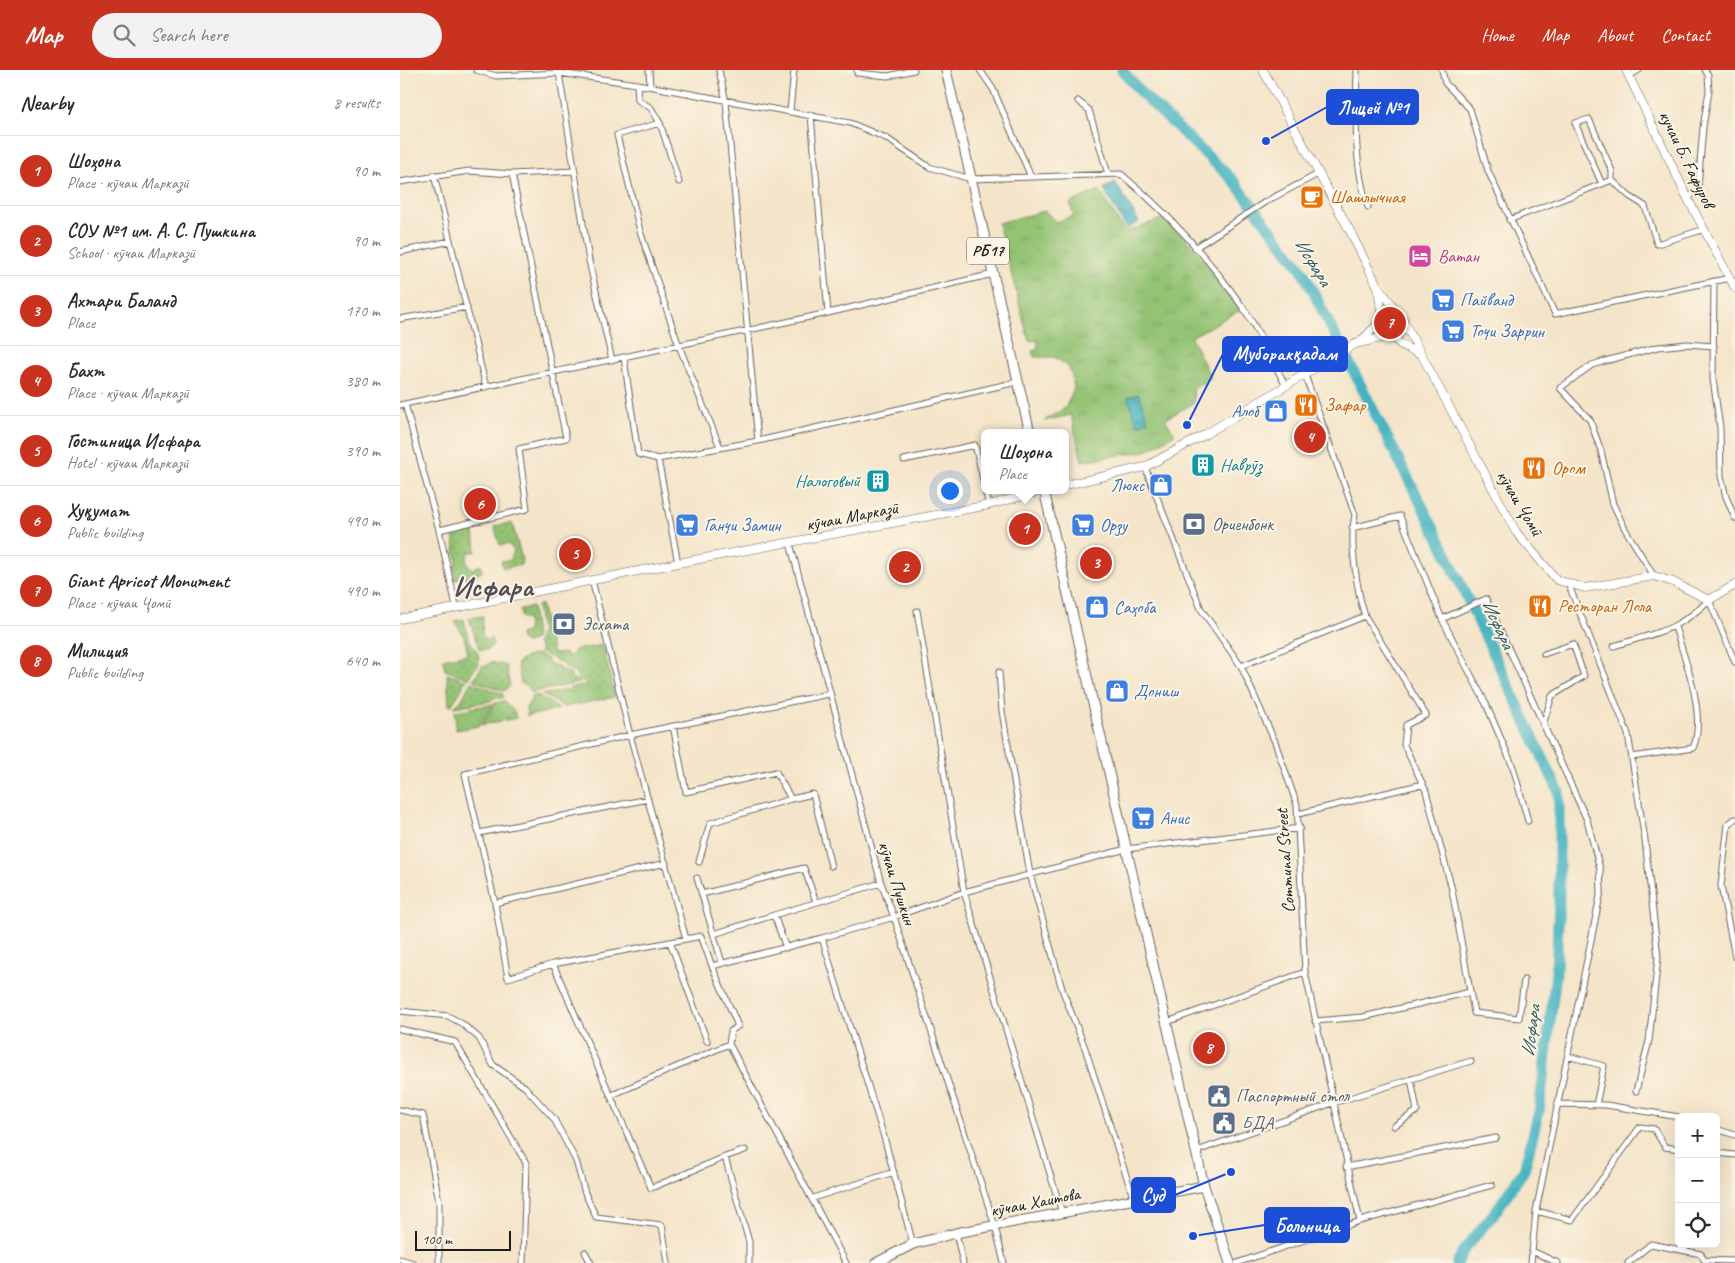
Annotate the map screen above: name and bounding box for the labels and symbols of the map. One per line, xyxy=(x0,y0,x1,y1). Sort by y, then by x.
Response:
callout: Лицей №1 xyxy=(1327,90,1418,124)
text: Лицей №1 xyxy=(1337,96,1411,120)
street label: кучаи Б. Ғафуров xyxy=(1654,107,1722,214)
cafe icon: Шашлычная xyxy=(1299,184,1325,210)
place label: Шашлычная xyxy=(1330,186,1406,208)
water label: Исфара xyxy=(1289,234,1338,292)
road number: РБ17 xyxy=(967,238,1009,265)
hotel icon: Ватан xyxy=(1407,243,1433,269)
place label: Ватан xyxy=(1438,245,1480,267)
supermarket icon: Пайванд xyxy=(1430,287,1456,313)
place label: Пайванд xyxy=(1460,289,1515,311)
pin: 7 xyxy=(1374,304,1406,342)
supermarket icon: Тоҷи Заррин xyxy=(1440,318,1466,344)
place label: Тоҷи Заррин xyxy=(1470,320,1546,342)
callout: Муборакқадам xyxy=(1223,337,1347,371)
text: Муборакқадам xyxy=(1233,342,1339,366)
restaurant icon: Зафар xyxy=(1293,392,1319,418)
place label: Зафар xyxy=(1324,394,1367,416)
shop icon: Алоб xyxy=(1263,398,1289,424)
place label: Алоб xyxy=(1232,400,1261,422)
pin: 4 xyxy=(1294,418,1326,456)
building icon: Наврӯз xyxy=(1190,452,1216,478)
place label: Наврӯз xyxy=(1220,454,1264,477)
restaurant icon: Ором xyxy=(1521,455,1547,481)
place label: Ором xyxy=(1552,457,1586,479)
street label: кӯчаи Ҷомӣ xyxy=(1491,466,1549,542)
building icon: Налоговый xyxy=(865,468,891,494)
place label: Налоговый xyxy=(795,470,861,492)
shop icon: Люкс xyxy=(1148,472,1174,498)
place label: Люкс xyxy=(1111,474,1145,496)
your location xyxy=(937,478,963,504)
pin: 6 xyxy=(464,485,496,523)
street label: кӯчаи Марказӣ xyxy=(804,496,902,537)
pin: 1 xyxy=(1009,510,1041,548)
bank icon: Ориенбонк xyxy=(1181,511,1207,537)
supermarket icon: Ганҷи Замин xyxy=(674,512,700,538)
supermarket icon: Орзу xyxy=(1070,512,1096,538)
place label: Ориенбонк xyxy=(1212,513,1274,535)
place label: Ганҷи Замин xyxy=(704,514,782,536)
place label: Орзу xyxy=(1100,514,1129,537)
pin: 5 xyxy=(559,535,591,573)
pin: 3 xyxy=(1080,544,1112,582)
pin: 2 xyxy=(889,548,921,586)
district label: Исфара xyxy=(453,569,535,604)
restaurant icon: Ресторан Лола xyxy=(1527,593,1553,619)
shop icon: Саҳоба xyxy=(1084,594,1110,620)
place label: Ресторан Лола xyxy=(1558,595,1653,617)
place label: Саҳоба xyxy=(1114,596,1157,618)
water label: Исфара xyxy=(1476,596,1521,655)
bank icon: Эсхата xyxy=(551,611,577,637)
place label: Эсхата xyxy=(582,613,630,635)
shop icon: Дониш xyxy=(1104,678,1130,704)
place label: Дониш xyxy=(1134,680,1180,702)
supermarket icon: Анис xyxy=(1130,805,1156,831)
street label: Communal Street xyxy=(1270,806,1300,914)
place label: Анис xyxy=(1160,807,1190,829)
street label: кӯчаи Пушкин xyxy=(873,838,921,929)
water label: Исфара xyxy=(1516,1002,1546,1058)
pin: 8 xyxy=(1193,1029,1225,1067)
public building icon: Паспортный стол xyxy=(1206,1083,1232,1109)
place label: Паспортный стол xyxy=(1236,1085,1350,1107)
public building icon: БДА xyxy=(1211,1110,1237,1136)
place label: БДА xyxy=(1242,1112,1274,1134)
callout: Суд xyxy=(1132,1178,1175,1212)
street label: кӯчаи Хаитова xyxy=(988,1182,1083,1221)
text: Суд xyxy=(1142,1184,1166,1208)
callout: Больница xyxy=(1265,1208,1349,1242)
text: Больница xyxy=(1275,1214,1341,1238)
scale bar xyxy=(415,1228,511,1251)

